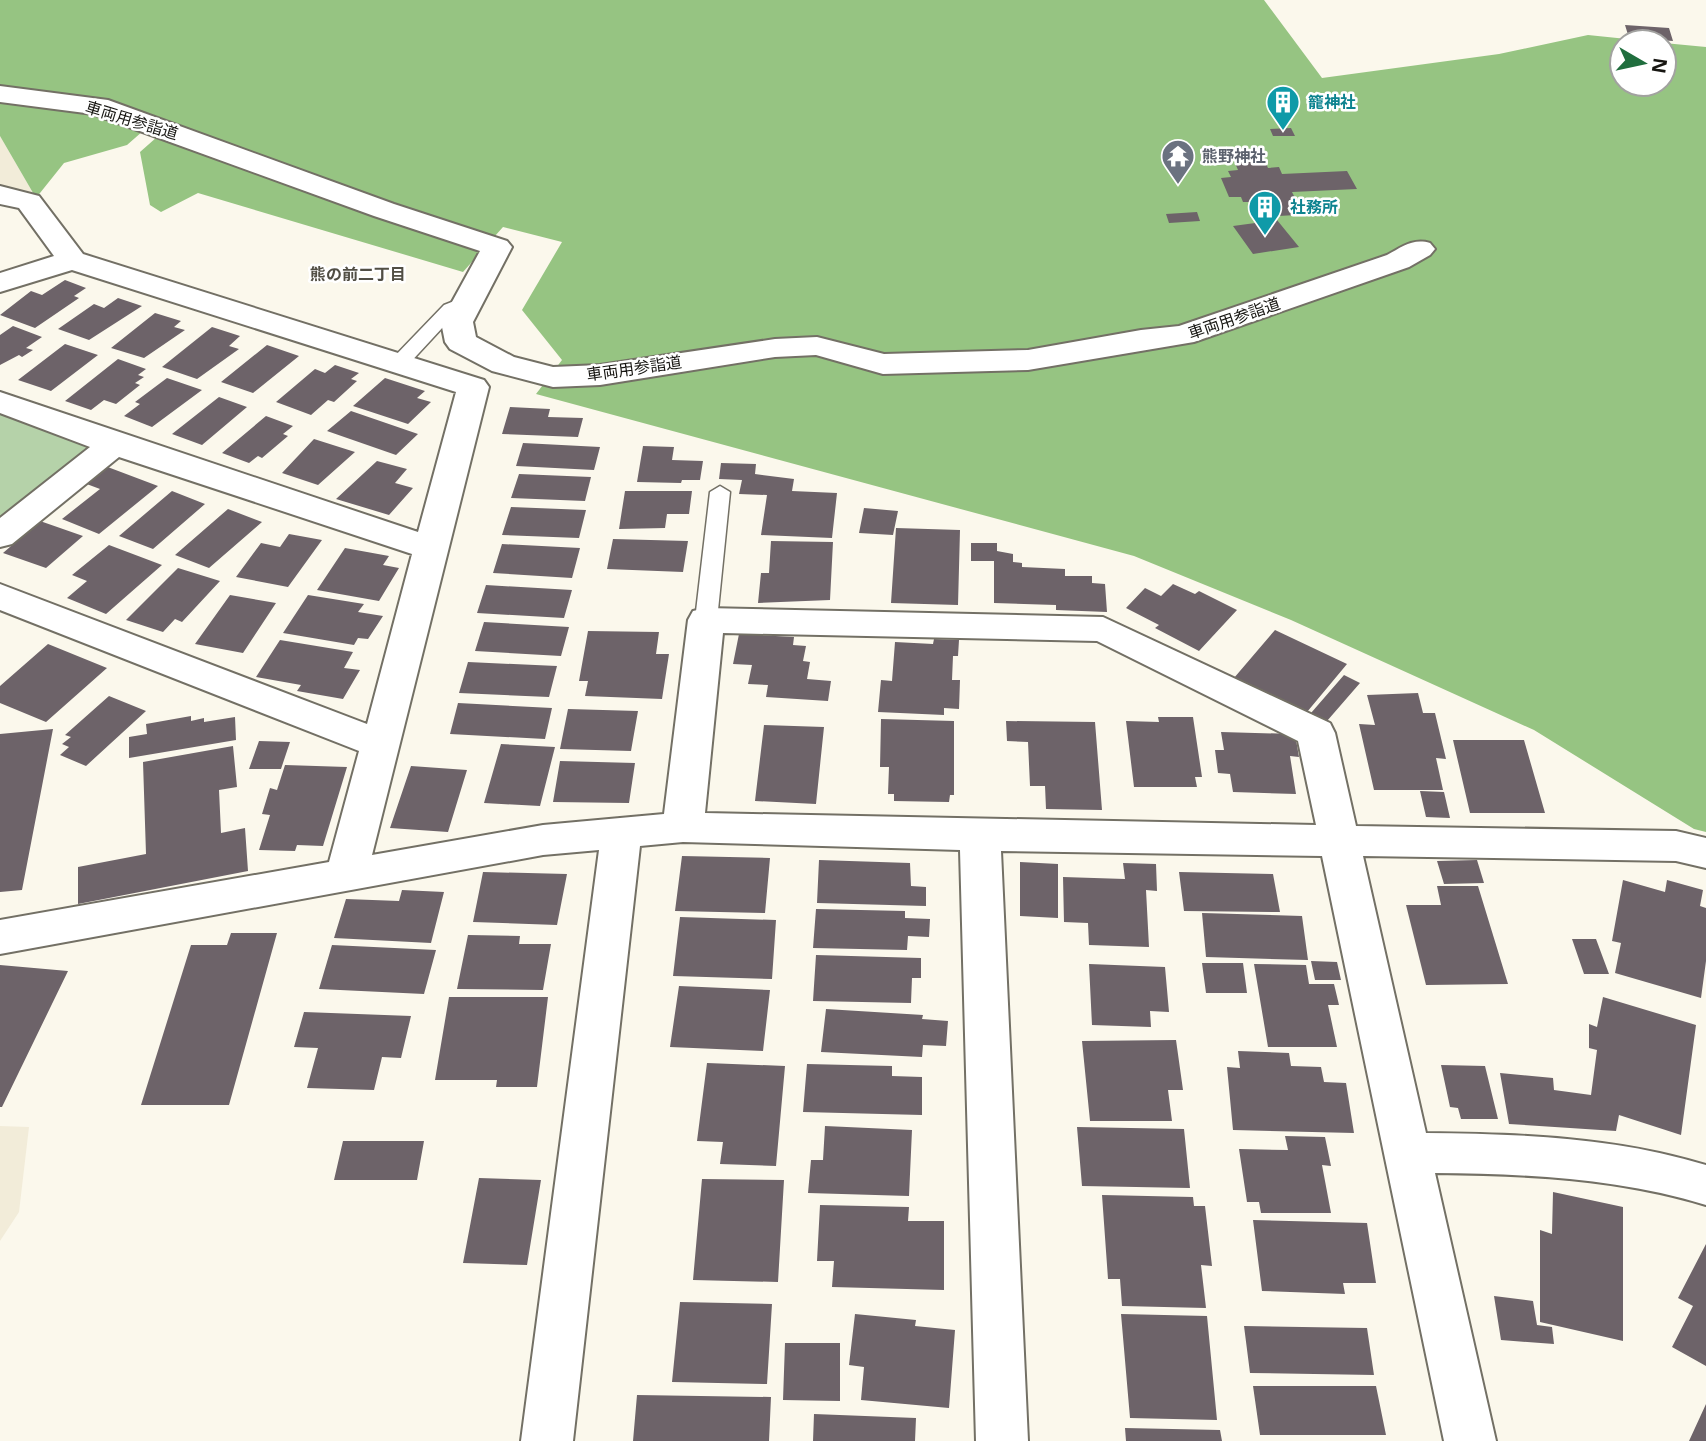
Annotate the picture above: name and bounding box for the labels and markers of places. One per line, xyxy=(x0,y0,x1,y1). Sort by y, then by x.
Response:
building icon: 籠神社 xyxy=(1264,83,1302,132)
place label: 籠神社 xyxy=(1308,91,1356,113)
temple icon: 熊野神社 xyxy=(1159,137,1197,186)
place label: 熊野神社 xyxy=(1202,145,1266,167)
building icon: 社務所 xyxy=(1246,188,1284,237)
place label: 社務所 xyxy=(1290,196,1338,218)

